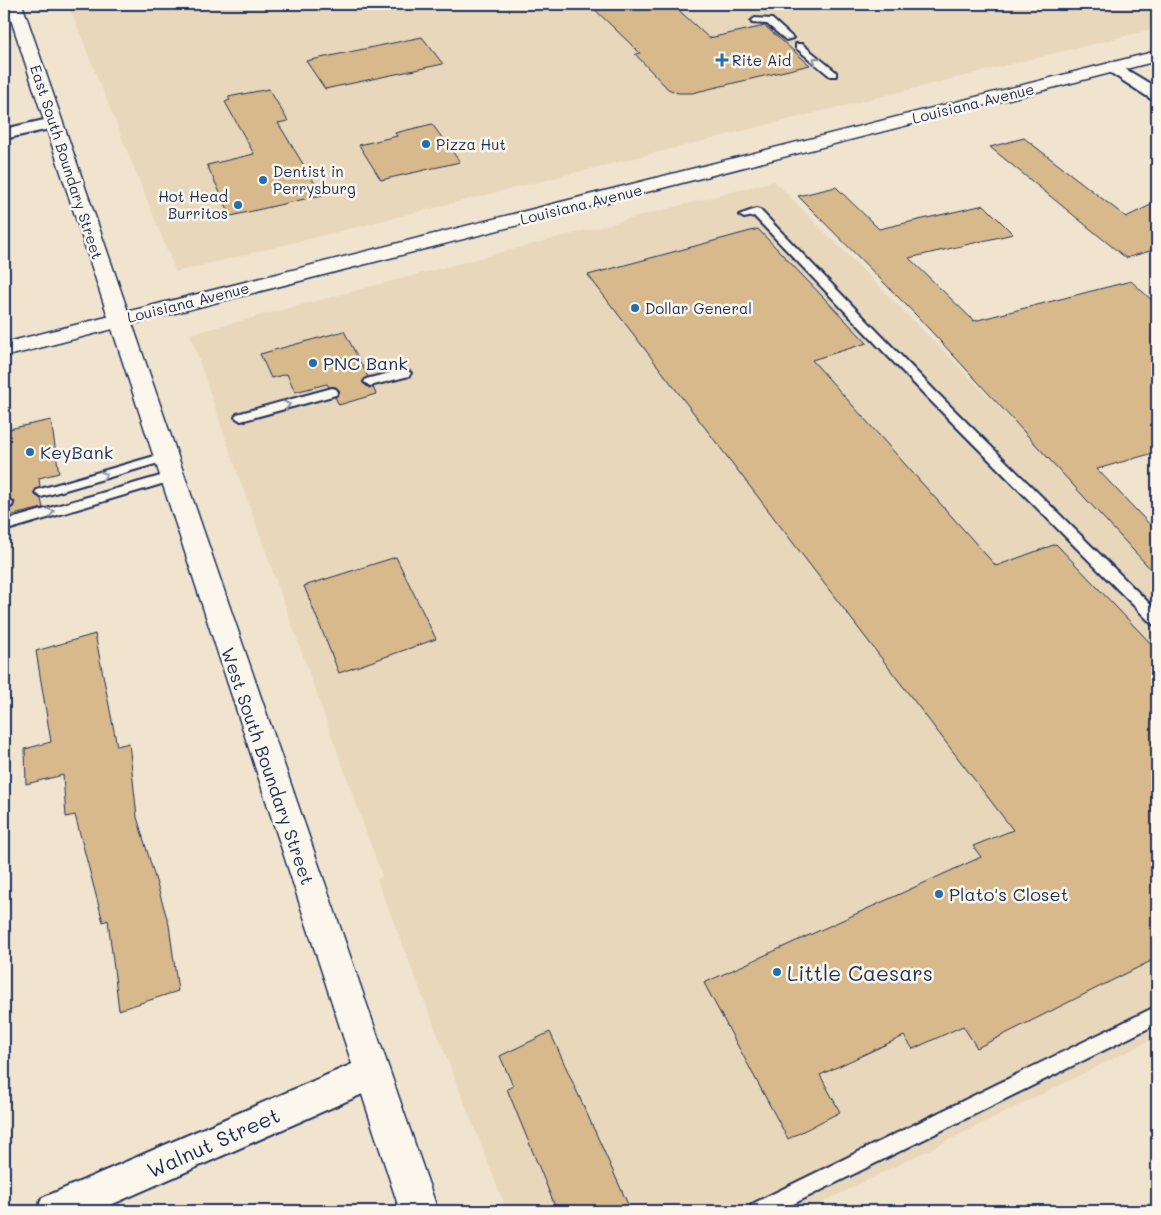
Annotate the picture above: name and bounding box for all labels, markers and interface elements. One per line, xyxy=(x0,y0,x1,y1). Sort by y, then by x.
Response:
place label: Rite Aid xyxy=(732,50,791,70)
marker: Rite Aid xyxy=(716,54,728,66)
one-way arrow xyxy=(813,57,822,66)
street label: East South Boundary Street xyxy=(26,62,108,262)
street label: Louisiana Avenue xyxy=(910,78,1036,128)
place label: Pizza Hut xyxy=(436,134,506,154)
marker: Pizza Hut xyxy=(420,138,432,150)
place label: Dentist in Perrysburg xyxy=(273,161,356,198)
marker: Dentist in Perrysburg xyxy=(257,174,269,186)
street label: Louisiana Avenue xyxy=(518,179,644,229)
place label: Hot Head Burritos xyxy=(158,186,228,223)
marker: Hot Head Burritos xyxy=(232,199,244,211)
street label: Louisiana Avenue xyxy=(125,277,251,327)
place label: Dollar General xyxy=(645,298,752,318)
marker: Dollar General xyxy=(629,302,641,314)
place label: PNC Bank xyxy=(323,351,408,375)
marker: PNC Bank xyxy=(307,357,319,369)
one-way arrow xyxy=(282,400,290,410)
place label: KeyBank xyxy=(40,440,113,464)
marker: KeyBank xyxy=(24,446,36,458)
one-way arrow xyxy=(100,470,108,480)
one-way arrow xyxy=(46,507,55,518)
street label: West South Boundary Street xyxy=(216,644,320,888)
place label: Plato's Closet xyxy=(949,882,1069,906)
marker: Plato's Closet xyxy=(933,888,945,900)
place label: Little Caesars xyxy=(787,959,933,986)
marker: Little Caesars xyxy=(771,966,783,978)
street label: Walnut Street xyxy=(142,1101,284,1183)

